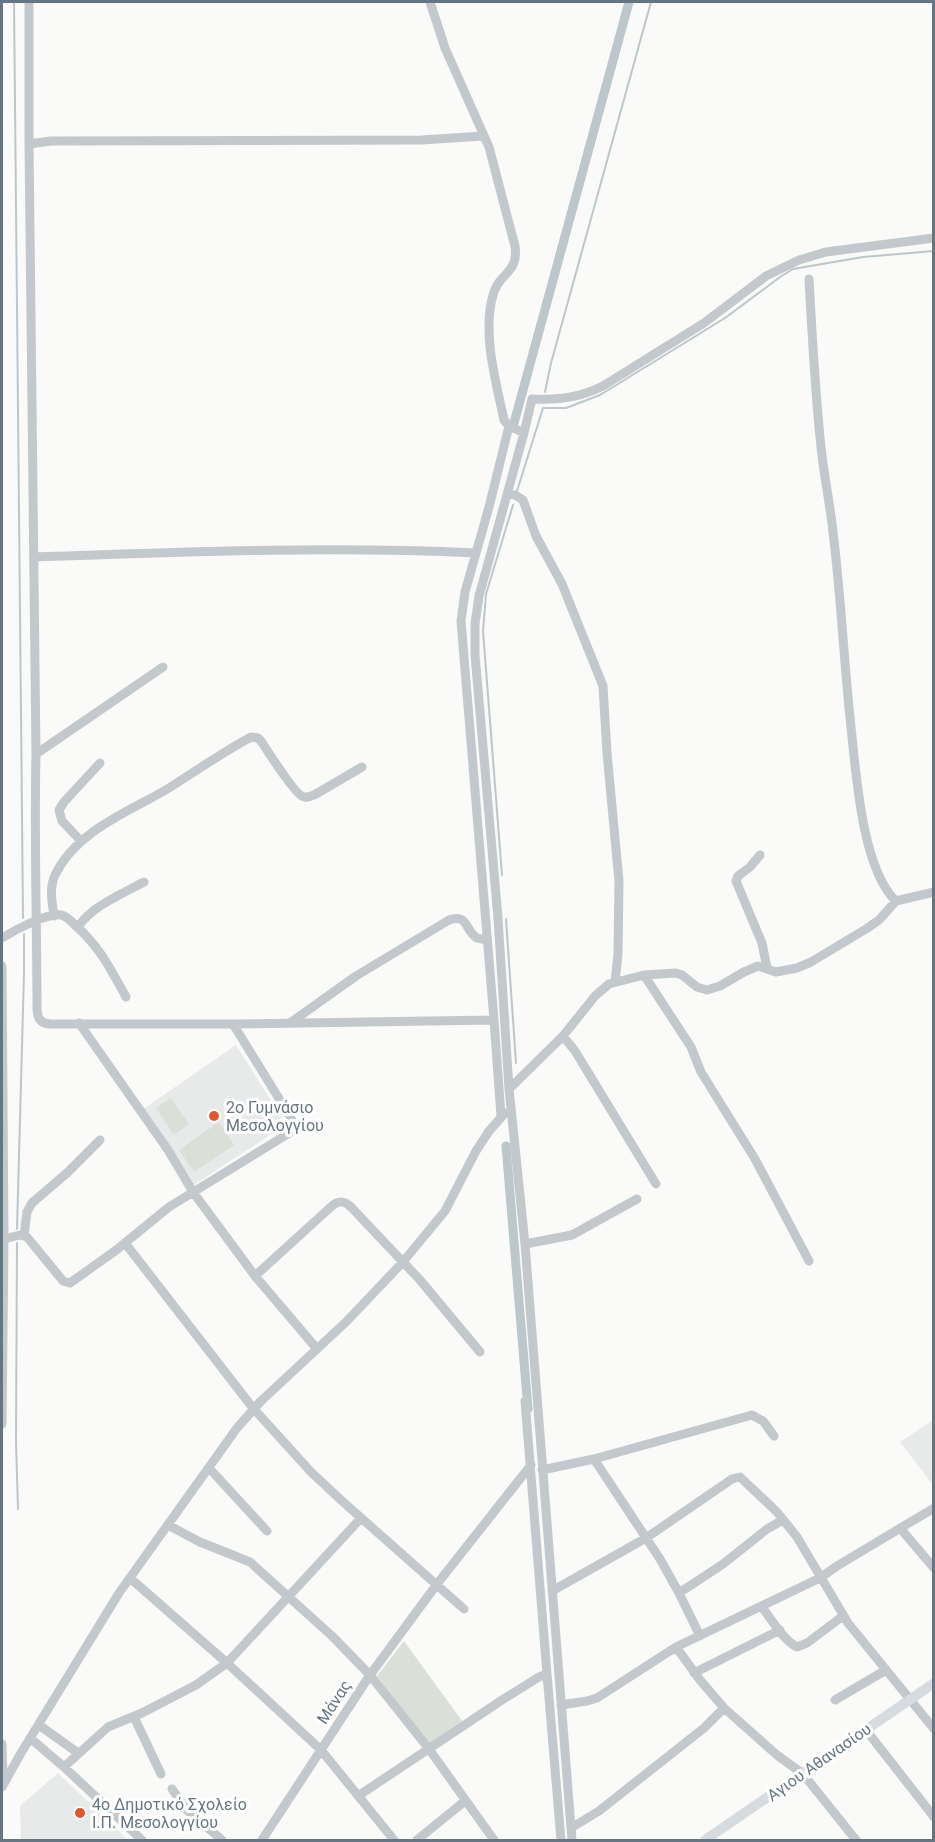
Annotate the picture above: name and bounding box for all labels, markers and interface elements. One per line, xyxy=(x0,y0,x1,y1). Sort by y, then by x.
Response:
place label: 2ο Γυμνάσιο Μεσολογγίου xyxy=(226,1098,324,1135)
marker: 2ο Γυμνάσιο Μεσολογγίου xyxy=(207,1109,221,1123)
street label: Μάνας xyxy=(313,1677,355,1727)
street label: Αγιου Αθανασίου xyxy=(763,1719,875,1805)
place label: 4ο Δημοτικό Σχολείο Ι.Π. Μεσολογγίου xyxy=(92,1795,247,1832)
marker: 4ο Δημοτικό Σχολείο Ι.Π. Μεσολογγίου xyxy=(73,1806,87,1820)

